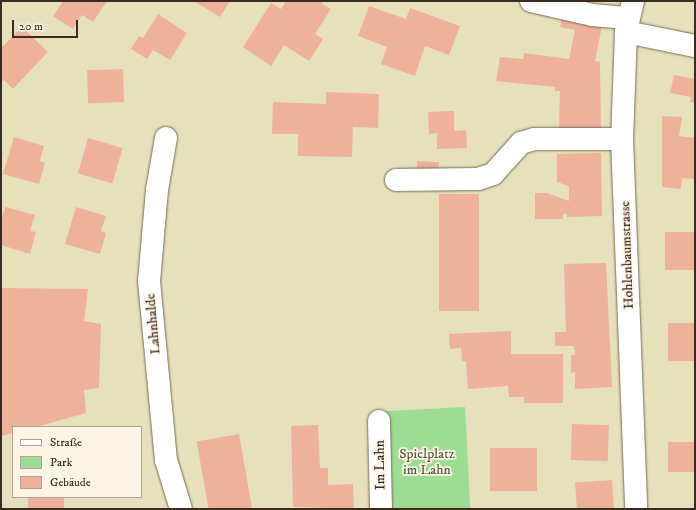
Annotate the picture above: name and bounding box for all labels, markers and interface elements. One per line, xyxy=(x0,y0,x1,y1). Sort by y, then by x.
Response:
scale bar xyxy=(14,12,80,38)
text: 20 m xyxy=(19,19,43,34)
street label: Hohlenbaumstrasse xyxy=(617,201,637,309)
street label: Lahnhalde xyxy=(142,293,164,355)
legend xyxy=(12,426,142,498)
text: Straße xyxy=(50,435,82,450)
street label: Im Lahn xyxy=(371,440,389,490)
park label: Spielplatz im Lahn xyxy=(399,446,455,478)
text: Park xyxy=(50,455,72,470)
text: Gebäude xyxy=(50,475,91,490)

